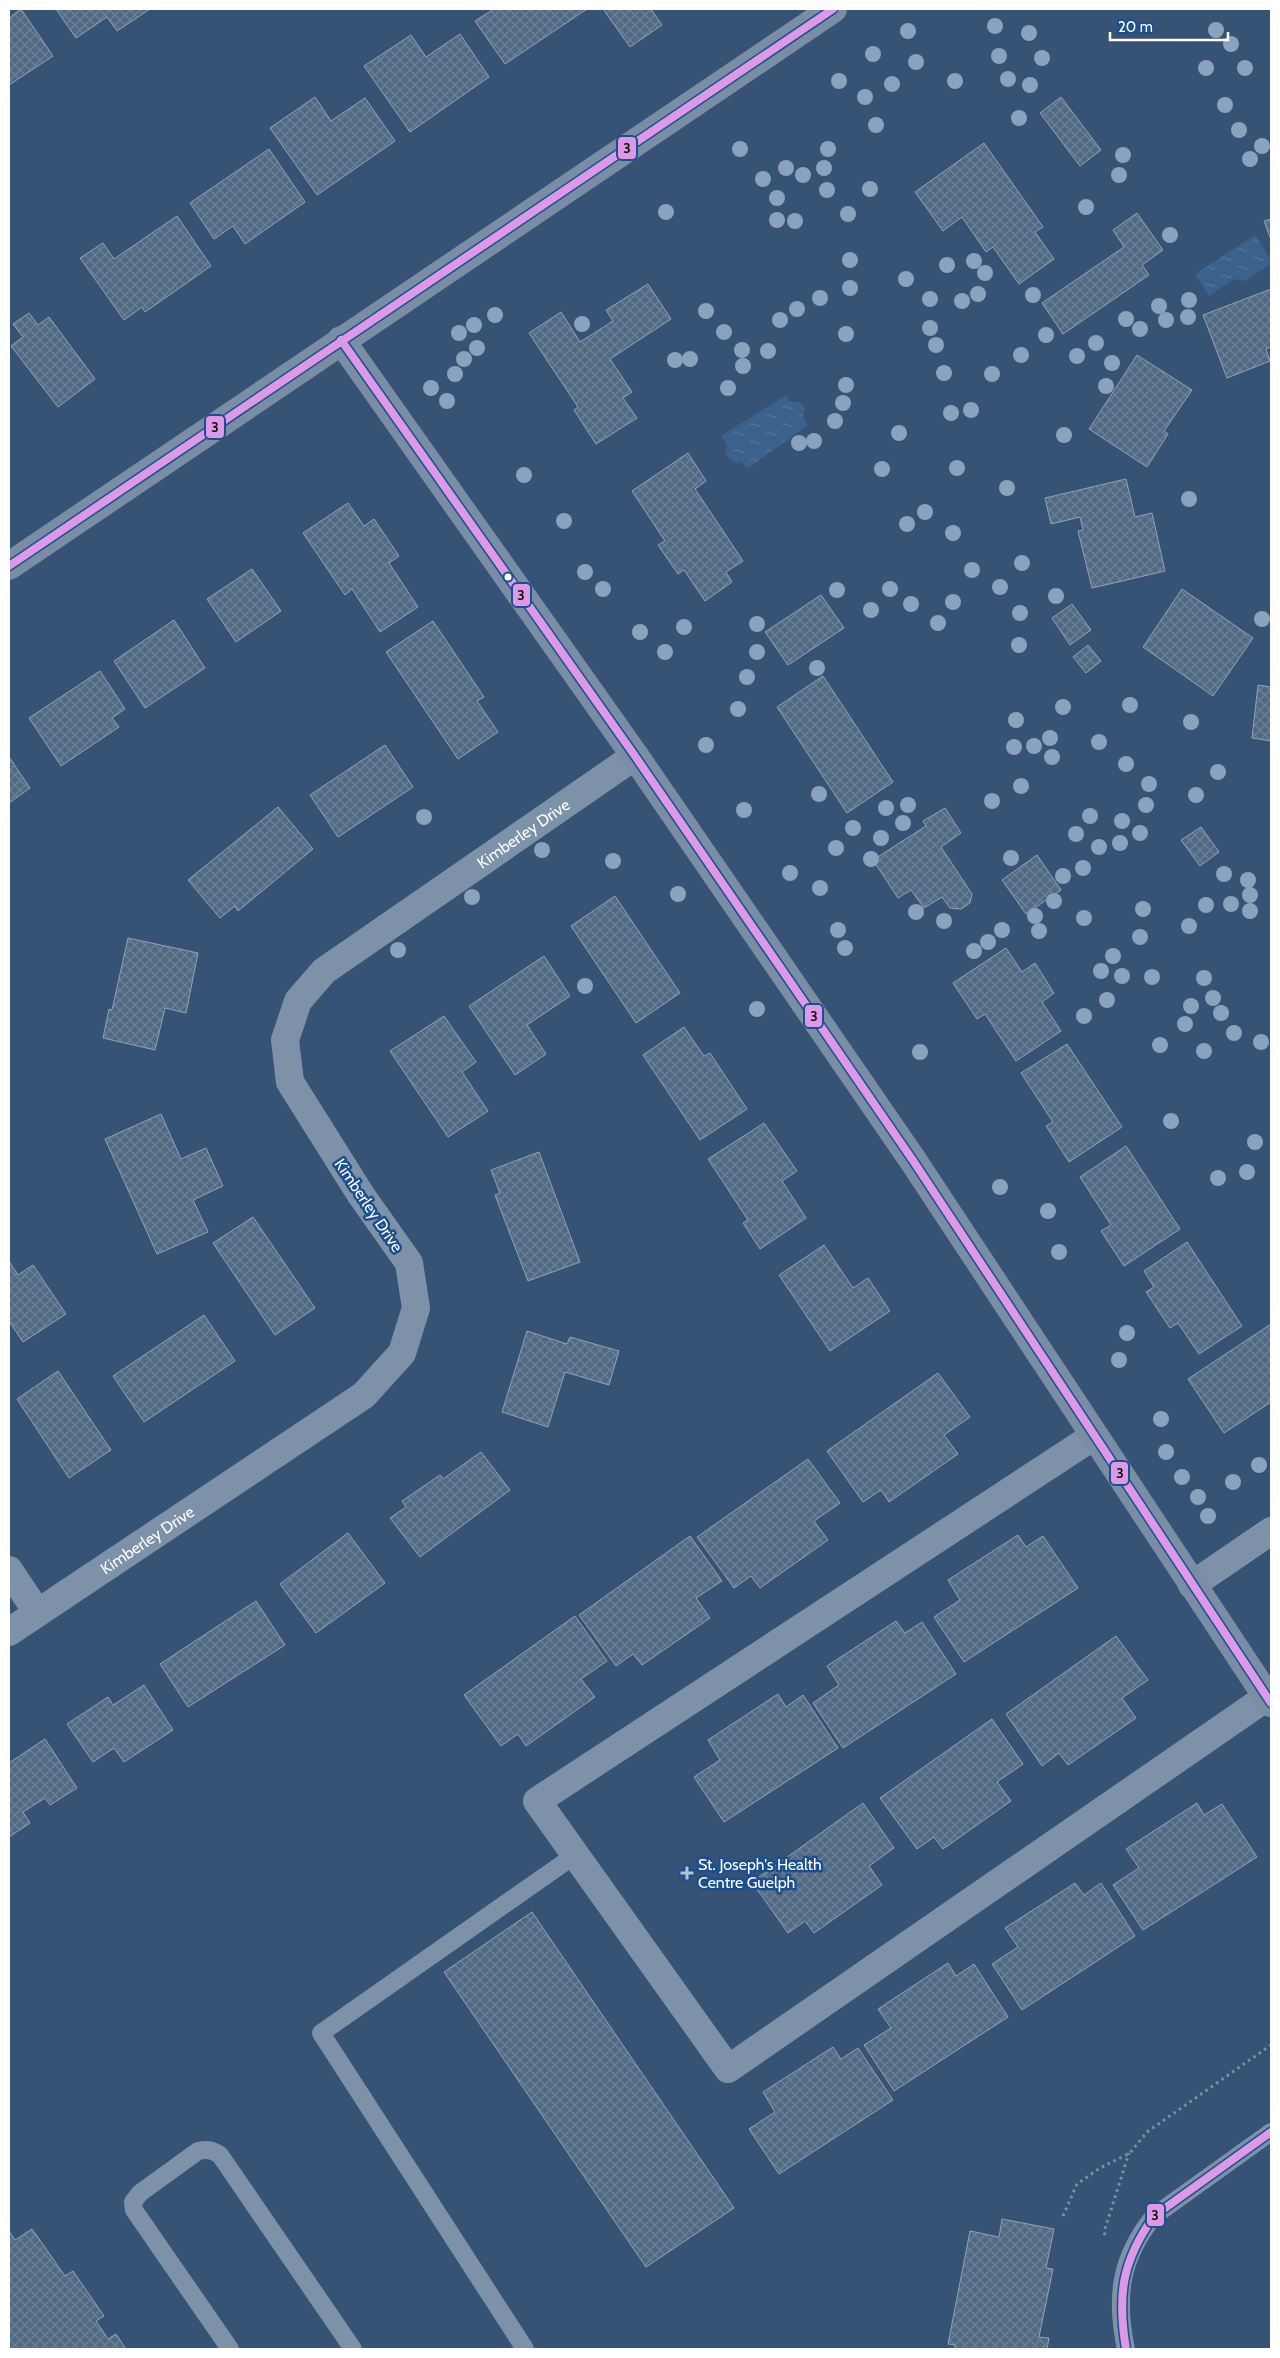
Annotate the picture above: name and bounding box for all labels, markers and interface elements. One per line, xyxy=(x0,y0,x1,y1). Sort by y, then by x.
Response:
scale bar xyxy=(1110,10,1228,42)
text: 20 m xyxy=(1118,18,1153,36)
line badge: 3 xyxy=(617,136,637,160)
text: 3 xyxy=(623,139,631,157)
line badge: 3 xyxy=(205,415,225,439)
text: 3 xyxy=(211,418,219,436)
unlabelled marker xyxy=(503,572,513,582)
line badge: 3 xyxy=(512,583,531,607)
text: 3 xyxy=(517,586,525,604)
street label: Kimberley Drive xyxy=(473,795,573,872)
line badge: 3 xyxy=(804,1004,823,1028)
text: 3 xyxy=(810,1007,818,1025)
street label: Kimberley Drive xyxy=(330,1155,407,1256)
line badge: 3 xyxy=(1110,1461,1129,1485)
text: 3 xyxy=(1116,1464,1124,1482)
street label: Kimberley Drive xyxy=(97,1502,198,1578)
place label: St. Joseph's Health Centre Guelph xyxy=(698,1855,822,1892)
marker: St. Joseph's Health Centre Guelph xyxy=(680,1866,694,1880)
line badge: 3 xyxy=(1146,2203,1165,2227)
text: 3 xyxy=(1151,2206,1159,2224)

